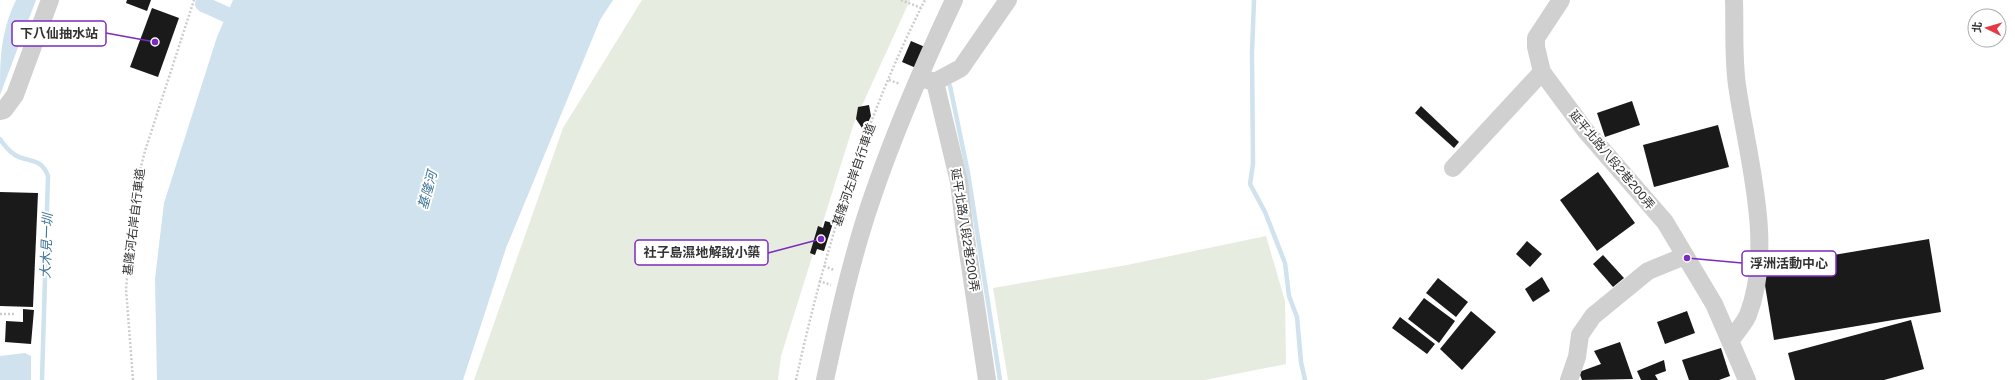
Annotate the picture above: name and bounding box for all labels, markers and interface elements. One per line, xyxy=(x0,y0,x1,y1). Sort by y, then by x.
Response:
north arrow xyxy=(1967,8,2007,48)
callout: 下八仙抽水站 xyxy=(12,21,106,46)
text: 北 xyxy=(1971,21,1983,33)
text: 下八仙抽水站 xyxy=(20,26,98,41)
street label: 延平北路八段2巷200弄 xyxy=(1566,108,1658,212)
street label: 基隆河左岸自行車道 xyxy=(830,122,878,228)
water label: 基隆河 xyxy=(415,166,441,211)
street label: 延平北路八段2巷200弄 xyxy=(948,167,982,293)
street label: 基隆河右岸自行車道 xyxy=(120,168,148,276)
water label: 大木見一圳 xyxy=(38,211,55,279)
callout: 社子島濕地解說小築 xyxy=(635,240,768,265)
text: 社子島濕地解說小築 xyxy=(643,245,761,260)
callout: 浮洲活動中心 xyxy=(1742,251,1836,276)
text: 浮洲活動中心 xyxy=(1750,256,1828,271)

